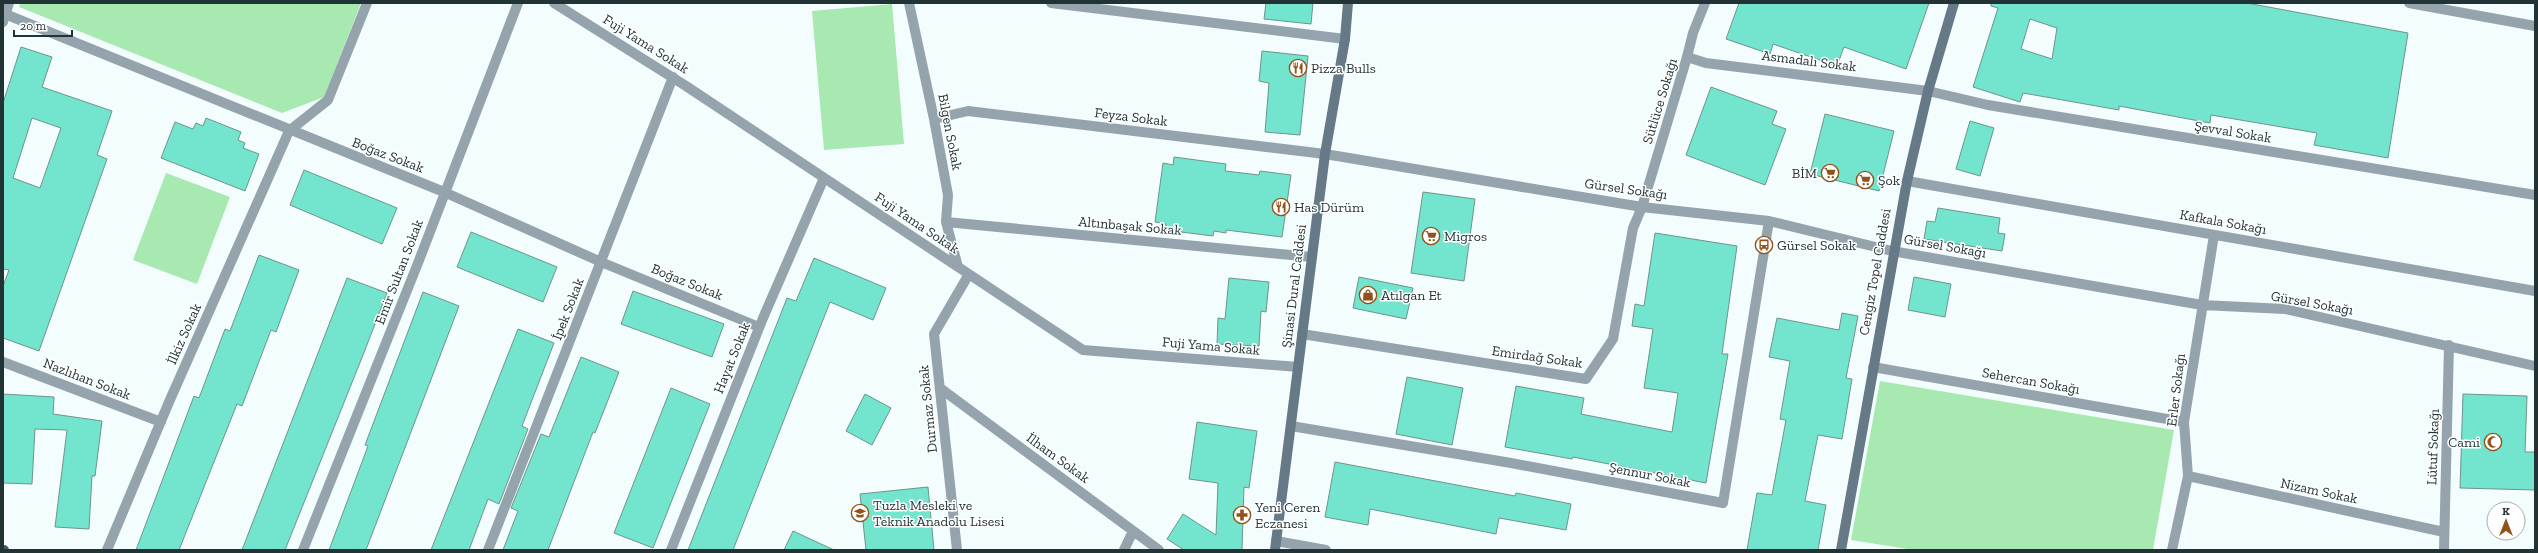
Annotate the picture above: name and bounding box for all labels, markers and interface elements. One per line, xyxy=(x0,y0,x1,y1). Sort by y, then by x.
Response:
street label: Fuji Yama Sokak xyxy=(600,11,693,78)
scale bar xyxy=(14,12,72,38)
text: 20 m xyxy=(20,19,47,33)
street label: Asmadalı Sokak xyxy=(1761,47,1858,75)
street label: Sütlüce Sokağı xyxy=(1639,56,1681,146)
restaurant icon: Pizza Bulls xyxy=(1288,58,1308,78)
place label: Pizza Bulls xyxy=(1311,60,1376,77)
street label: Bilgen Sokak xyxy=(934,92,966,172)
street label: Feyza Sokak xyxy=(1094,104,1169,130)
street label: Şevval Sokak xyxy=(2193,118,2273,147)
street label: Boğaz Sokak xyxy=(350,133,427,177)
supermarket icon: BİM xyxy=(1820,163,1840,183)
place label: BİM xyxy=(1792,165,1817,182)
supermarket icon: Şok xyxy=(1855,170,1875,190)
place label: Şok xyxy=(1878,172,1901,189)
street label: Gürsel Sokağı xyxy=(1584,175,1669,203)
street label: Fuji Yama Sokak xyxy=(872,189,963,258)
restaurant icon: Has Dürüm xyxy=(1271,197,1291,217)
place label: Has Dürüm xyxy=(1294,199,1364,216)
street label: Kafkala Sokağı xyxy=(2178,206,2268,238)
street label: Cengiz Topel Caddesi xyxy=(1855,207,1895,337)
street label: Altınbaşak Sokak xyxy=(1078,213,1183,239)
street label: Emir Sultan Sokak xyxy=(371,216,427,327)
street label: Şinasi Dural Caddesi xyxy=(1278,223,1310,349)
supermarket icon: Migros xyxy=(1421,226,1441,246)
place label: Migros xyxy=(1444,228,1487,245)
street label: Gürsel Sokağı xyxy=(1902,230,1988,262)
bus stop icon: Gürsel Sokak xyxy=(1754,235,1774,255)
place label: Gürsel Sokak xyxy=(1777,237,1857,254)
street label: Boğaz Sokak xyxy=(649,260,726,304)
street label: İpek Sokak xyxy=(548,275,588,342)
shop icon: Atılgan Et xyxy=(1358,285,1378,305)
place label: Atılgan Et xyxy=(1381,287,1443,304)
street label: Gürsel Sokağı xyxy=(2269,287,2355,319)
street label: İlkiz Sokak xyxy=(163,300,205,367)
street label: Hayat Sokak xyxy=(710,319,754,396)
street label: Fuji Yama Sokak xyxy=(1161,333,1261,359)
street label: Emirdağ Sokak xyxy=(1491,342,1584,372)
street label: Erler Sokağı xyxy=(2163,352,2189,427)
street label: Nazlıhan Sokak xyxy=(41,354,134,404)
street label: Durmaz Sokak xyxy=(915,364,941,454)
street label: Sehercan Sokağı xyxy=(1981,364,2081,398)
street label: Lütuf Sokağı xyxy=(2423,408,2443,485)
street label: İlham Sokak xyxy=(1023,429,1094,487)
mosque icon: Cami xyxy=(2483,432,2503,452)
place label: Cami xyxy=(2448,434,2480,451)
street label: Şennur Sokak xyxy=(1608,459,1693,491)
street label: Nizam Sokak xyxy=(2279,475,2360,508)
place label: Tuzla Mesleki ve Teknik Anadolu Lisesi xyxy=(873,497,1004,530)
place label: Yeni Ceren Eczanesi xyxy=(1254,499,1320,532)
north arrow xyxy=(2486,501,2526,541)
school or university icon: Tuzla Mesleki ve Teknik Anadolu Lisesi xyxy=(850,503,870,523)
pharmacy icon: Yeni Ceren Eczanesi xyxy=(1232,505,1252,525)
text: K xyxy=(2502,505,2510,518)

